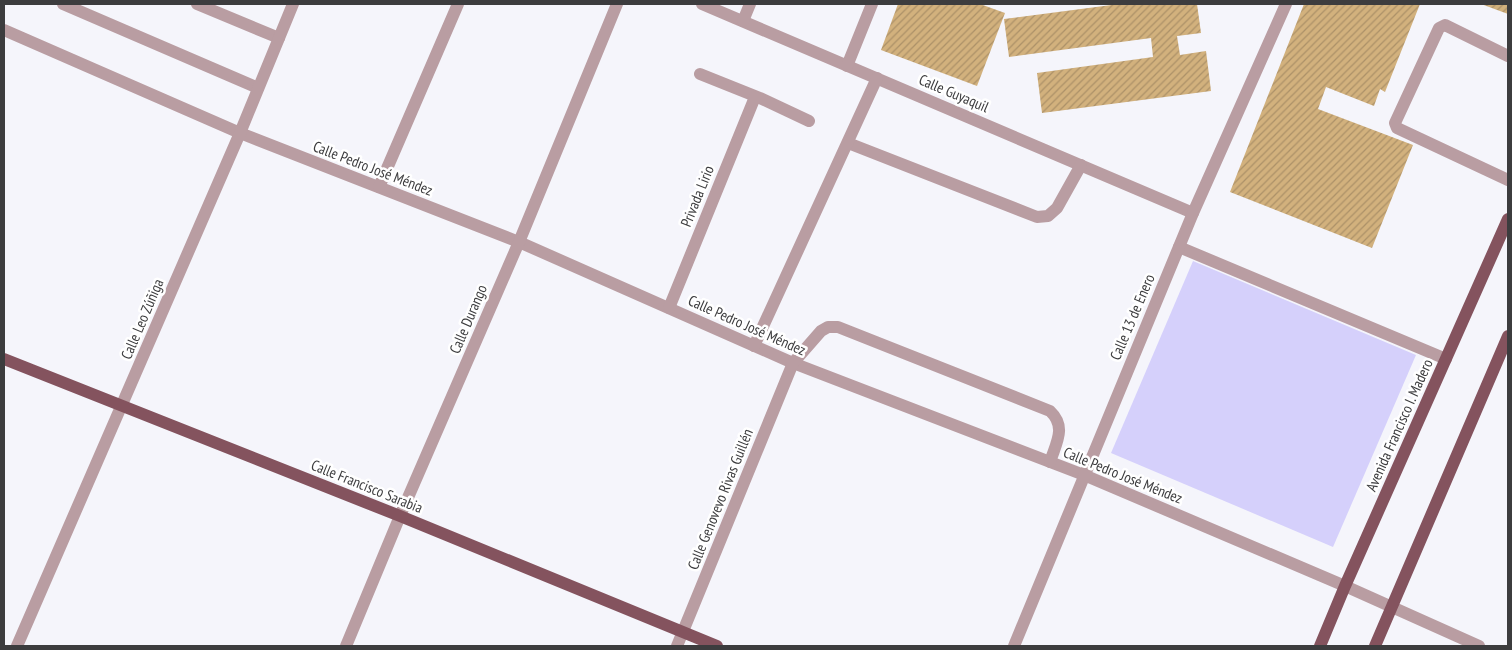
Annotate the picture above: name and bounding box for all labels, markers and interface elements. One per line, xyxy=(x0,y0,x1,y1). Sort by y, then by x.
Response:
street label: Calle Guyaquil xyxy=(916,70,992,116)
street label: Calle Pedro José Méndez xyxy=(310,136,436,200)
street label: Privada Lirio xyxy=(676,163,718,229)
street label: Calle 13 de Enero xyxy=(1105,271,1159,363)
street label: Calle Leo Zúñiga xyxy=(117,276,167,362)
street label: Calle Durango xyxy=(445,282,491,356)
street label: Calle Pedro José Méndez xyxy=(685,291,809,359)
street label: Avenida Francisco I. Madero xyxy=(1361,356,1437,494)
street label: Calle Genovevo Rivas Guillén xyxy=(683,426,757,572)
street label: Calle Pedro José Méndez xyxy=(1061,442,1185,508)
street label: Calle Francisco Sarabia xyxy=(308,455,426,517)

